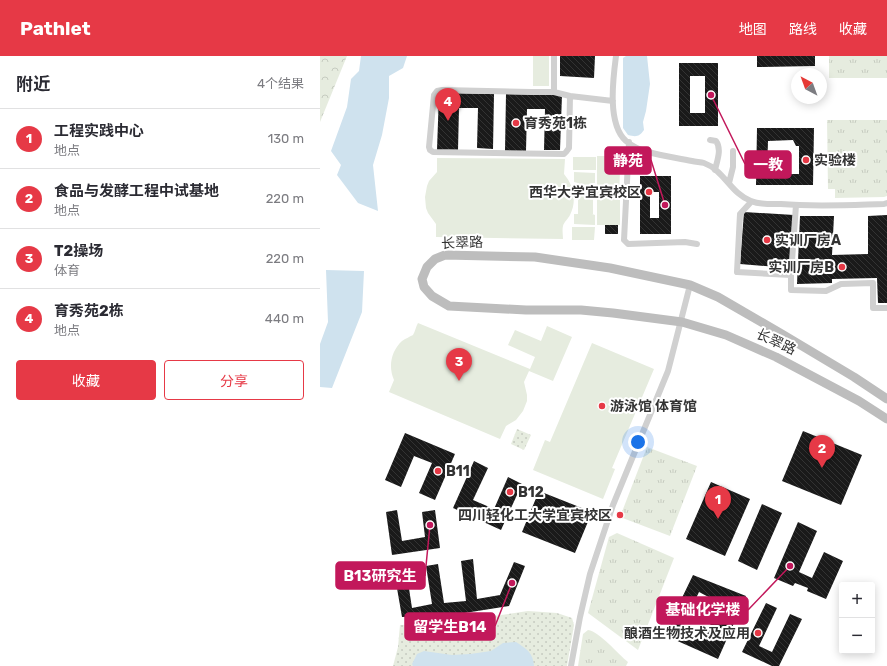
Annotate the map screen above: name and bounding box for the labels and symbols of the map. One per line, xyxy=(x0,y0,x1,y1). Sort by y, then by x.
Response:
north arrow xyxy=(791,68,827,104)
pin: 4 xyxy=(435,88,461,121)
place label: 育秀苑1栋 xyxy=(524,115,587,132)
marker: 育秀苑1栋 xyxy=(511,118,521,128)
callout: 静苑 xyxy=(605,147,651,174)
callout: 一教 xyxy=(745,151,791,178)
text: 静苑 xyxy=(613,152,643,170)
place label: 实验楼 xyxy=(814,152,856,169)
marker: 实验楼 xyxy=(801,155,811,165)
text: 一教 xyxy=(753,156,783,174)
place label: 西华大学宜宾校区 xyxy=(529,184,641,201)
marker: 西华大学宜宾校区 xyxy=(644,187,654,197)
place label: 实训厂房A xyxy=(775,232,841,249)
street label: 长翠路 xyxy=(441,234,483,252)
marker: 实训厂房A xyxy=(762,235,772,245)
place label: 实训厂房B xyxy=(768,259,834,276)
marker: 实训厂房B xyxy=(837,262,847,272)
street label: 长翠路 xyxy=(753,325,799,359)
pin: 3 xyxy=(446,348,472,381)
place label: 游泳馆 体育馆 xyxy=(610,398,697,415)
marker: 游泳馆 体育馆 xyxy=(597,401,607,411)
your location xyxy=(628,432,648,452)
pin: 2 xyxy=(809,435,835,468)
place label: B11 xyxy=(446,463,470,480)
marker: B11 xyxy=(433,466,443,476)
place label: B12 xyxy=(518,484,544,501)
pin: 1 xyxy=(705,486,731,519)
marker: B12 xyxy=(505,487,515,497)
place label: 四川轻化工大学宜宾校区 xyxy=(458,507,612,524)
marker: 四川轻化工大学宜宾校区 xyxy=(615,510,625,520)
callout: B13研究生 xyxy=(336,562,425,589)
text: B13研究生 xyxy=(344,567,416,585)
callout: 基础化学楼 xyxy=(657,597,748,624)
text: 基础化学楼 xyxy=(665,601,741,619)
callout: 留学生B14 xyxy=(405,613,495,640)
text: 留学生B14 xyxy=(413,618,487,636)
place label: 酿酒生物技术及应用 xyxy=(624,625,750,642)
marker: 酿酒生物技术及应用 xyxy=(753,628,763,638)

